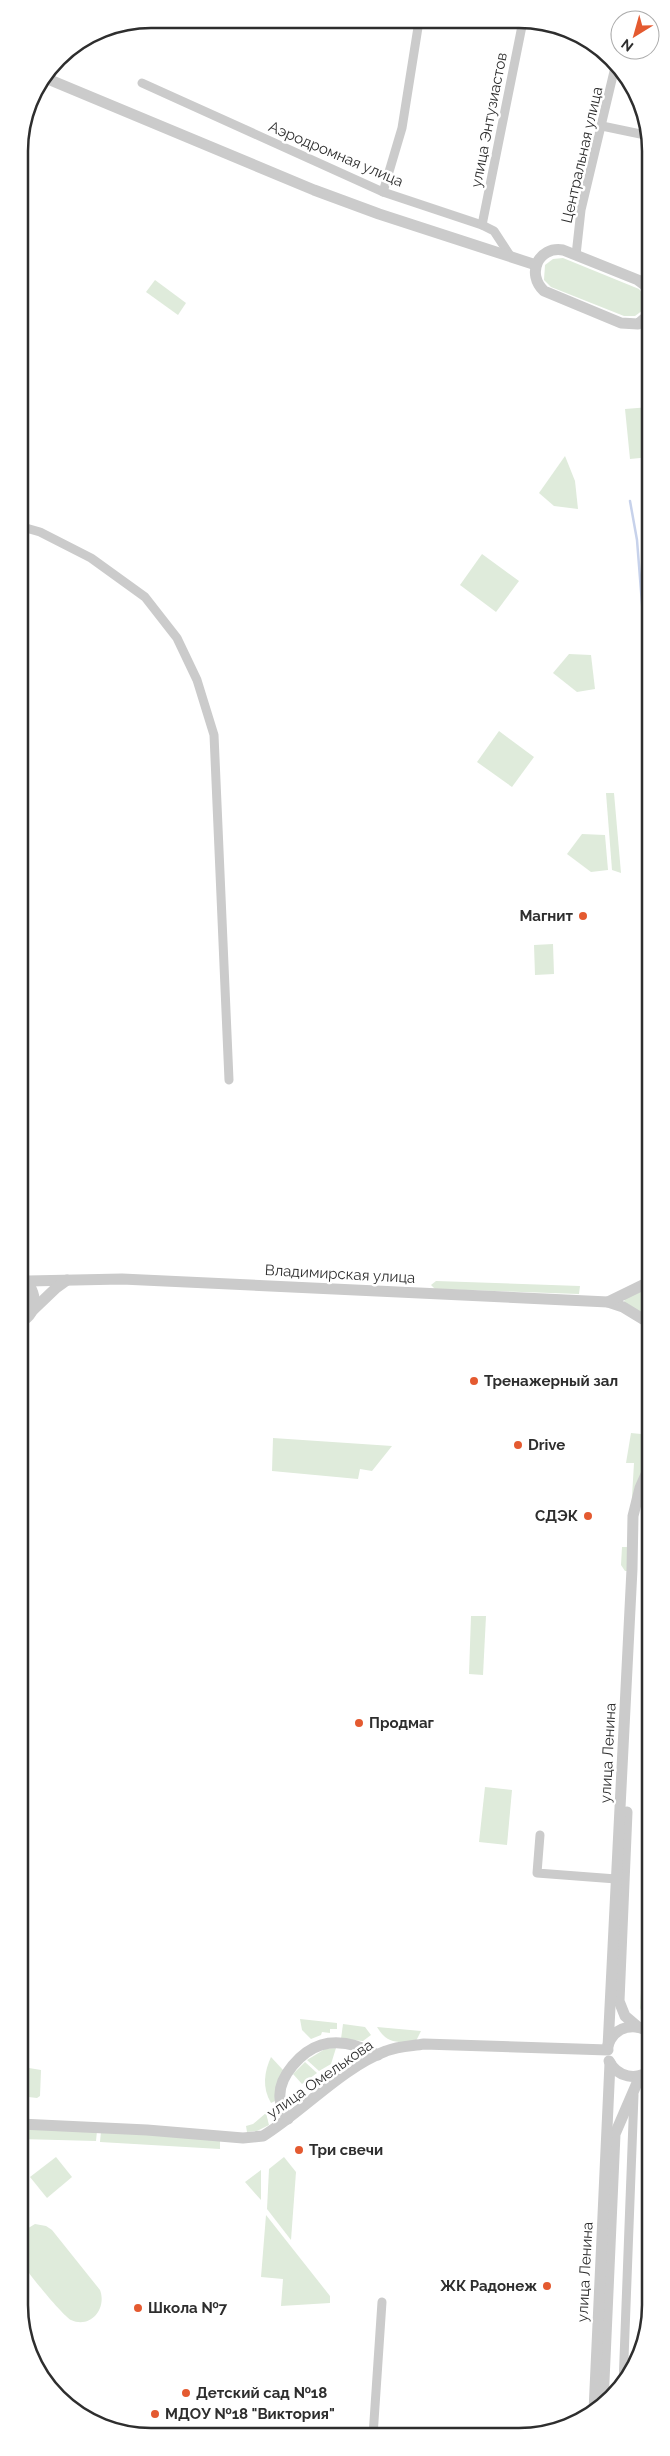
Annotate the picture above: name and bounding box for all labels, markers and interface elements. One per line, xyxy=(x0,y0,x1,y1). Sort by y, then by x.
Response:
north arrow xyxy=(610,10,660,60)
text: N xyxy=(618,36,636,55)
street label: улица Энтузиастов xyxy=(467,51,511,189)
street label: Центральная улица xyxy=(558,85,606,225)
street label: Аэродромная улица xyxy=(266,117,406,191)
place label: Магнит xyxy=(519,907,574,925)
marker: Магнит xyxy=(577,910,589,922)
street label: Владимирская улица xyxy=(264,1261,416,1287)
place label: Тренажерный зал xyxy=(484,1372,618,1390)
marker: Тренажерный зал xyxy=(468,1375,480,1387)
place label: Drive xyxy=(528,1436,565,1454)
marker: Drive xyxy=(512,1439,524,1451)
place label: СДЭК xyxy=(535,1507,579,1525)
marker: СДЭК xyxy=(582,1510,594,1522)
street label: улица Ленина xyxy=(596,1702,620,1804)
place label: Продмаг xyxy=(369,1714,435,1732)
marker: Продмаг xyxy=(353,1717,365,1729)
street label: улица Омелькова xyxy=(264,2036,376,2122)
place label: Три свечи xyxy=(309,2141,383,2159)
marker: Три свечи xyxy=(293,2144,305,2156)
street label: улица Ленина xyxy=(573,2221,597,2323)
place label: ЖК Радонеж xyxy=(440,2277,537,2295)
marker: ЖК Радонеж xyxy=(541,2280,553,2292)
place label: Школа №7 xyxy=(148,2299,228,2317)
marker: Школа №7 xyxy=(132,2302,144,2314)
place label: Детский сад №18 xyxy=(196,2384,327,2402)
marker: Детский сад №18 xyxy=(180,2387,192,2399)
place label: МДОУ №18 "Виктория" xyxy=(165,2405,335,2423)
marker: МДОУ №18 "Виктория" xyxy=(149,2408,161,2420)

